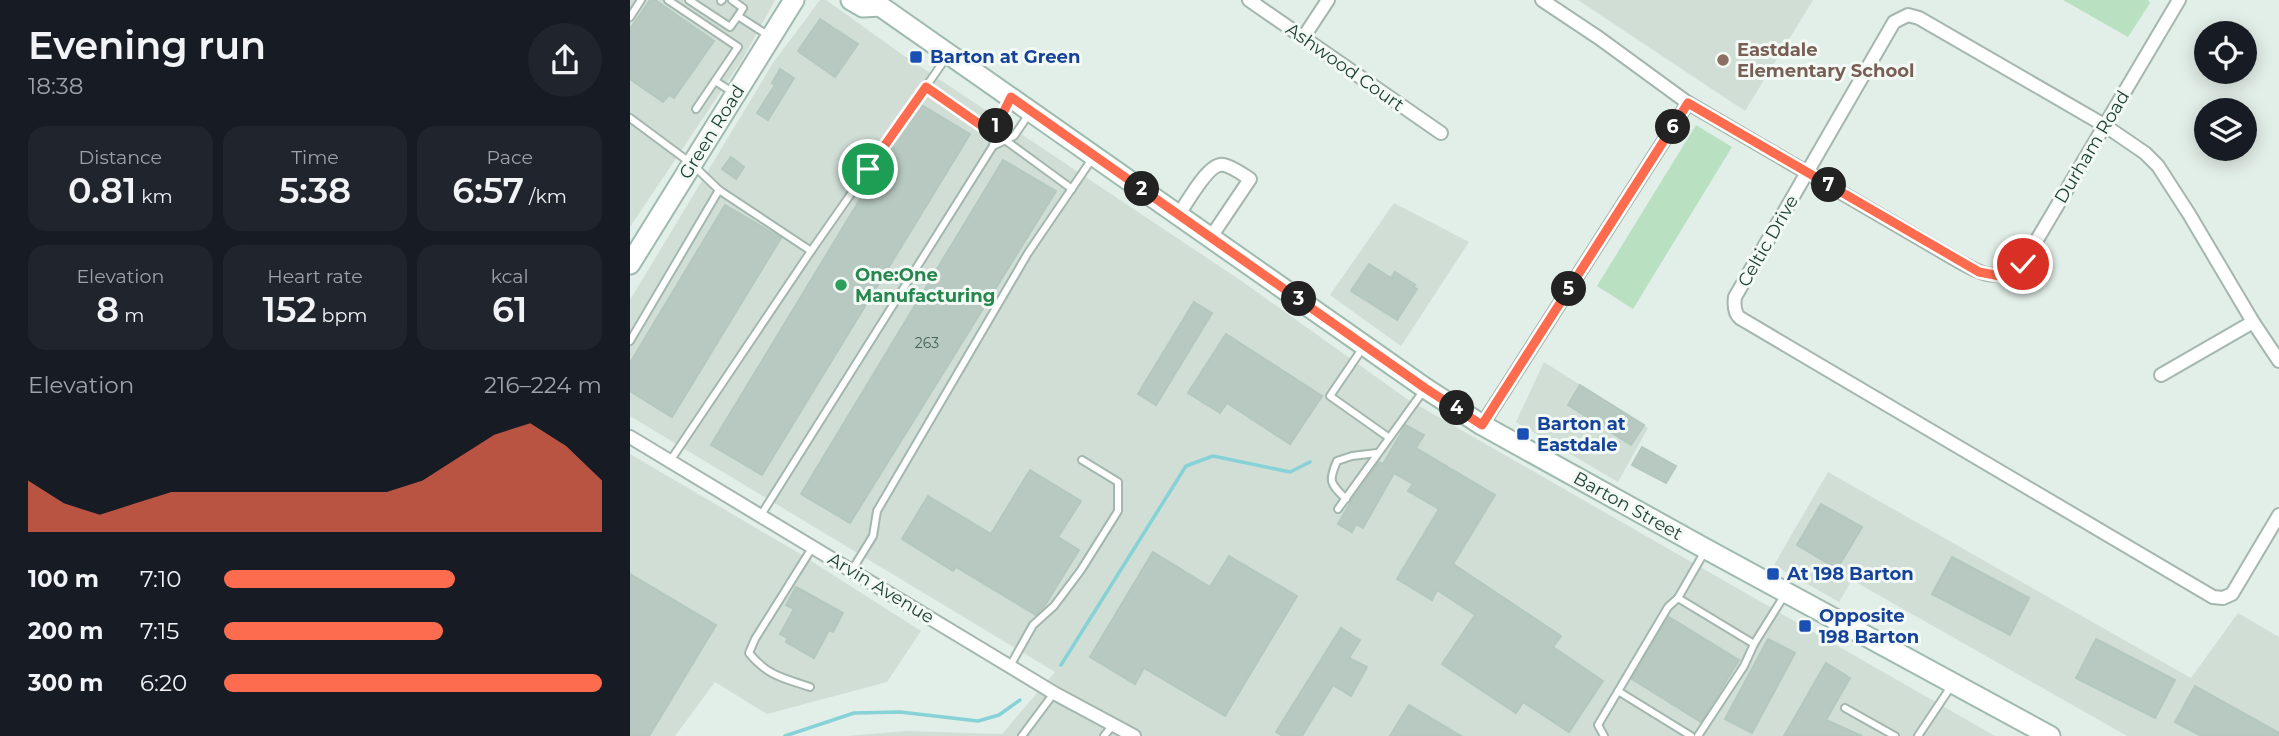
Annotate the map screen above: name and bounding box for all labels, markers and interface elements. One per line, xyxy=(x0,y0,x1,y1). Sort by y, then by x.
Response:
street label: Ashwood Court xyxy=(1282,18,1408,116)
map controls xyxy=(2194,21,2257,161)
button: locate xyxy=(2194,21,2257,84)
text: Evening run xyxy=(28,22,266,69)
button: share xyxy=(528,23,602,97)
place label: Eastdale Elementary School xyxy=(1737,39,1914,82)
place label: Barton at Green xyxy=(930,46,1080,68)
marker: Barton at Green xyxy=(908,49,924,65)
marker: Eastdale Elementary School xyxy=(1715,52,1731,68)
text: 18:38 xyxy=(28,72,84,100)
street label: Green Road xyxy=(674,81,750,183)
street label: Durham Road xyxy=(2050,87,2134,207)
button: layers xyxy=(2194,98,2257,161)
pin: 1 xyxy=(978,108,1014,144)
pin: 6 xyxy=(1656,110,1690,144)
text: 1 xyxy=(992,114,999,137)
text: 6 xyxy=(1666,115,1679,138)
pin xyxy=(838,139,898,199)
text: Distance xyxy=(79,146,162,169)
text: Time xyxy=(291,146,339,169)
text: Pace xyxy=(486,146,533,169)
icon: arrive xyxy=(849,150,887,188)
pin: 7 xyxy=(1812,168,1846,202)
text: 0.81 xyxy=(68,169,136,212)
text: 5:38 xyxy=(279,169,351,212)
text: 6:57 xyxy=(452,169,524,212)
pin: 2 xyxy=(1124,172,1160,206)
text: 7 xyxy=(1823,173,1834,196)
text: 2 xyxy=(1136,177,1147,200)
text: km xyxy=(136,185,173,208)
text: /km xyxy=(524,185,567,208)
street label: Celtic Drive xyxy=(1733,191,1803,291)
pin xyxy=(1993,234,2053,294)
icon: check xyxy=(2004,245,2042,283)
place label: One:One Manufacturing xyxy=(855,264,995,307)
text: Elevation xyxy=(76,265,164,288)
text: Heart rate xyxy=(267,265,363,288)
text: kcal xyxy=(491,265,529,288)
pin: 5 xyxy=(1552,272,1586,306)
marker: One:One Manufacturing xyxy=(833,277,849,293)
text: 5 xyxy=(1563,277,1574,300)
pin: 3 xyxy=(1282,282,1316,316)
text: 3 xyxy=(1293,287,1304,310)
text: 8 xyxy=(96,288,119,331)
text: 152 xyxy=(263,288,317,331)
text: 61 xyxy=(492,288,527,331)
text: m xyxy=(119,304,144,327)
text: bpm xyxy=(317,304,367,327)
house number: 263 xyxy=(915,334,939,352)
text: Elevation xyxy=(28,371,134,399)
text: 216–224 m xyxy=(484,371,602,399)
pin: 4 xyxy=(1440,390,1474,426)
text: 4 xyxy=(1450,396,1463,419)
place label: Barton at Eastdale xyxy=(1537,413,1626,456)
marker: Barton at Eastdale xyxy=(1515,426,1531,442)
street label: Barton Street xyxy=(1570,467,1686,545)
street label: Arvin Avenue xyxy=(824,548,938,628)
place label: At 198 Barton xyxy=(1786,563,1914,585)
text: 100 m xyxy=(28,565,99,593)
text: 7:10 xyxy=(140,565,182,593)
marker: At 198 Barton xyxy=(1765,566,1781,582)
place label: Opposite 198 Barton xyxy=(1819,605,1919,648)
text: 200 m xyxy=(28,617,103,645)
text: 7:15 xyxy=(140,617,179,645)
marker: Opposite 198 Barton xyxy=(1797,618,1813,634)
text: 300 m xyxy=(28,669,104,697)
text: 6:20 xyxy=(140,669,187,697)

